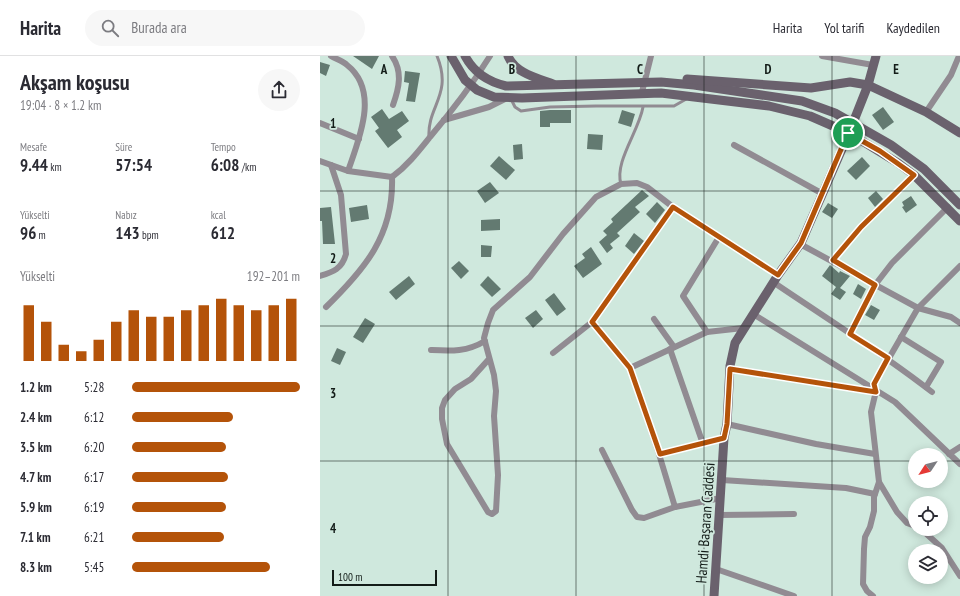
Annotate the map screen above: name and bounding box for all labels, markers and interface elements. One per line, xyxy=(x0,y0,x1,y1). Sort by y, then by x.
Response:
search box xyxy=(85,10,365,46)
text: Harita xyxy=(20,16,61,40)
icon: search xyxy=(99,17,121,39)
text: Burada ara xyxy=(131,18,187,37)
text: Harita xyxy=(773,19,802,37)
text: Yol tarifi xyxy=(824,19,864,37)
text: Kaydedilen xyxy=(886,19,940,37)
text: A xyxy=(380,61,388,78)
text: B xyxy=(509,61,515,78)
text: C xyxy=(637,61,643,78)
text: D xyxy=(765,61,772,78)
text: E xyxy=(893,61,899,78)
text: Akşam koşusu xyxy=(20,68,130,96)
button: share xyxy=(258,69,300,111)
text: 19:04 · 8 × 1.2 km xyxy=(20,97,101,114)
text: 1 xyxy=(330,115,336,132)
pin xyxy=(831,116,865,150)
icon: arrive xyxy=(837,122,859,144)
text: Mesafe xyxy=(20,140,47,154)
text: Süre xyxy=(115,140,132,154)
text: Tempo xyxy=(211,140,236,154)
text: 9.44 xyxy=(20,154,48,176)
text: 57:54 xyxy=(115,154,152,176)
text: 6:08 xyxy=(211,154,239,176)
text: km xyxy=(48,160,62,174)
text: /km xyxy=(239,160,256,174)
text: Yükselti xyxy=(20,208,50,222)
text: Nabız xyxy=(115,208,137,222)
text: kcal xyxy=(211,208,226,222)
text: 96 xyxy=(20,222,36,244)
text: 143 xyxy=(115,222,140,244)
text: 612 xyxy=(211,222,235,244)
text: m xyxy=(36,228,46,242)
text: bpm xyxy=(140,228,159,242)
text: 2 xyxy=(330,250,336,267)
text: Yükselti xyxy=(20,268,55,285)
text: 192–201 m xyxy=(247,268,300,285)
text: 1.2 km xyxy=(20,379,52,396)
text: 5:28 xyxy=(84,379,104,396)
text: 3 xyxy=(330,385,336,402)
text: 2.4 km xyxy=(20,409,52,426)
text: 6:12 xyxy=(84,409,104,426)
text: 3.5 km xyxy=(20,439,52,456)
text: 6:20 xyxy=(84,439,104,456)
north arrow xyxy=(908,448,948,488)
map controls xyxy=(908,448,948,584)
street label: Hamdi Başaran Caddesi xyxy=(691,462,719,584)
text: 4.7 km xyxy=(20,469,51,486)
text: 6:17 xyxy=(84,469,104,486)
button: locate xyxy=(908,496,948,536)
text: 5.9 km xyxy=(20,499,52,516)
text: 6:19 xyxy=(84,499,104,516)
text: 4 xyxy=(330,520,337,537)
text: 7.1 km xyxy=(20,529,51,546)
text: 6:21 xyxy=(84,529,104,546)
button: layers xyxy=(908,544,948,584)
text: 8.3 km xyxy=(20,559,52,576)
text: 5:45 xyxy=(84,559,104,576)
scale bar xyxy=(332,568,437,587)
text: 100 m xyxy=(338,570,362,584)

